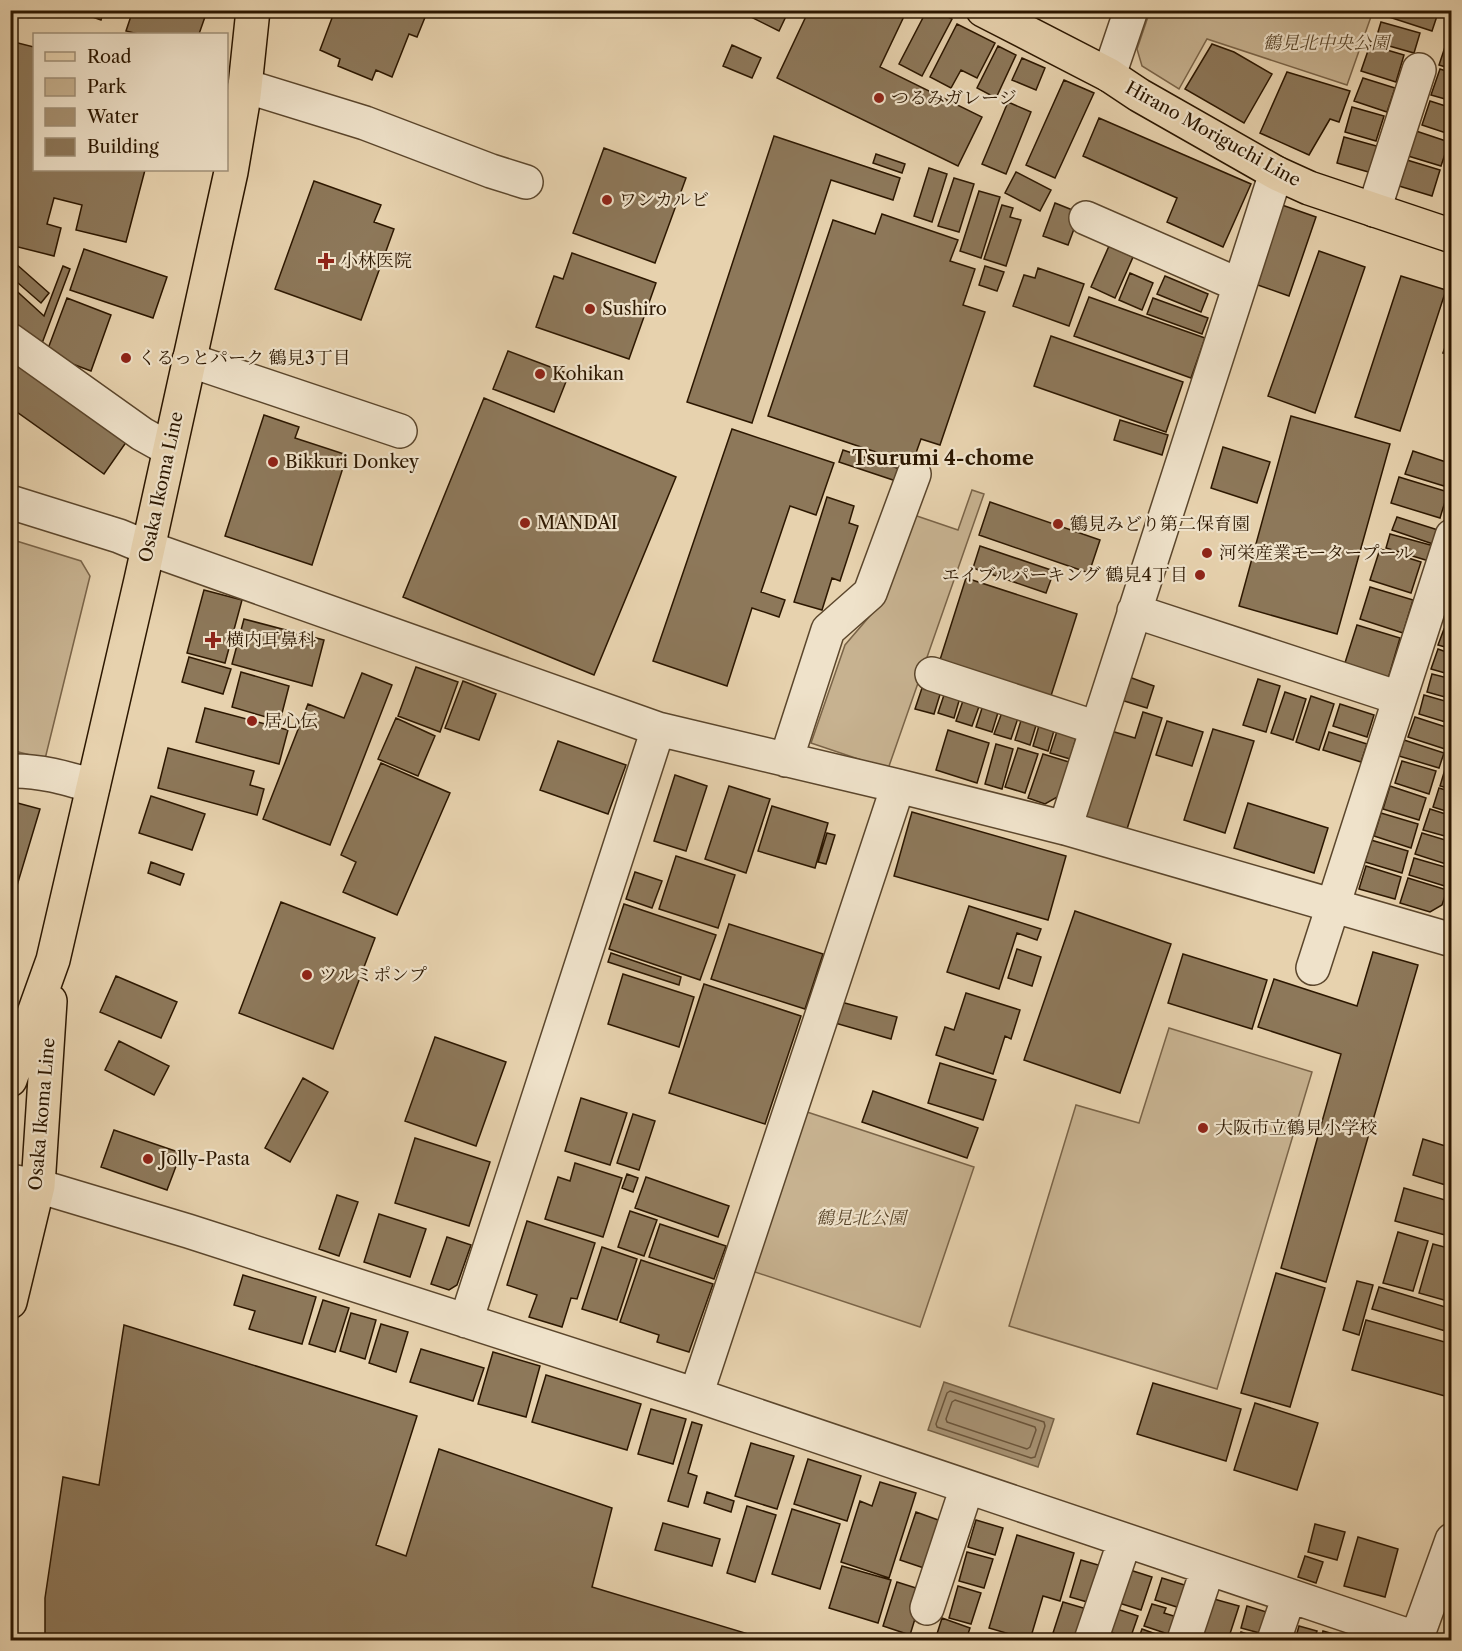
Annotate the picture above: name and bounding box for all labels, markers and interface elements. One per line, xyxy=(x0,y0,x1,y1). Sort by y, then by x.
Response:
park label: 鶴見北中央公園 xyxy=(1263,32,1392,54)
legend xyxy=(33,33,228,171)
text: Road xyxy=(87,46,132,68)
text: Park xyxy=(87,76,128,98)
street label: Hirano Moriguchi Line xyxy=(1122,77,1304,191)
place label: つるみガレージ xyxy=(891,87,1017,109)
marker: つるみガレージ xyxy=(872,91,886,105)
text: Water xyxy=(86,106,139,128)
text: Building xyxy=(87,136,159,158)
place label: ワンカルビ xyxy=(619,189,709,211)
marker: ワンカルビ xyxy=(600,193,614,207)
place label: 小林医院 xyxy=(340,250,412,272)
marker: 小林医院 xyxy=(317,252,335,270)
place label: Sushiro xyxy=(602,298,667,320)
marker: Sushiro xyxy=(583,302,597,316)
place label: くるっとパーク 鶴見3丁目 xyxy=(138,347,351,369)
marker: くるっとパーク 鶴見3丁目 xyxy=(119,351,133,365)
place label: Kohikan xyxy=(552,363,624,385)
marker: Kohikan xyxy=(533,367,547,381)
street label: Osaka Ikoma Line xyxy=(134,410,188,564)
district label: Tsurumi 4-chome xyxy=(852,446,1034,470)
place label: Bikkuri Donkey xyxy=(285,451,420,473)
marker: Bikkuri Donkey xyxy=(266,455,280,469)
place label: MANDAI xyxy=(537,512,618,534)
place label: 鶴見みどり第二保育園 xyxy=(1070,513,1250,535)
marker: MANDAI xyxy=(518,516,532,530)
marker: 鶴見みどり第二保育園 xyxy=(1051,517,1065,531)
place label: 河栄産業モータープール xyxy=(1219,542,1414,564)
marker: 河栄産業モータープール xyxy=(1200,546,1214,560)
place label: エイブルパーキング 鶴見4丁目 xyxy=(942,564,1188,586)
marker: エイブルパーキング 鶴見4丁目 xyxy=(1193,568,1207,582)
place label: 横内耳鼻科 xyxy=(226,629,316,651)
marker: 横内耳鼻科 xyxy=(204,631,222,649)
place label: 居心伝 xyxy=(264,710,318,732)
marker: 居心伝 xyxy=(245,714,259,728)
place label: ツルミポンプ xyxy=(319,964,427,986)
marker: ツルミポンプ xyxy=(300,968,314,982)
street label: Osaka Ikoma Line xyxy=(24,1037,60,1191)
place label: 大阪市立鶴見小学校 xyxy=(1215,1117,1377,1139)
marker: 大阪市立鶴見小学校 xyxy=(1196,1121,1210,1135)
place label: Jolly-Pasta xyxy=(157,1148,251,1170)
marker: Jolly-Pasta xyxy=(141,1152,155,1166)
park label: 鶴見北公園 xyxy=(816,1207,909,1229)

